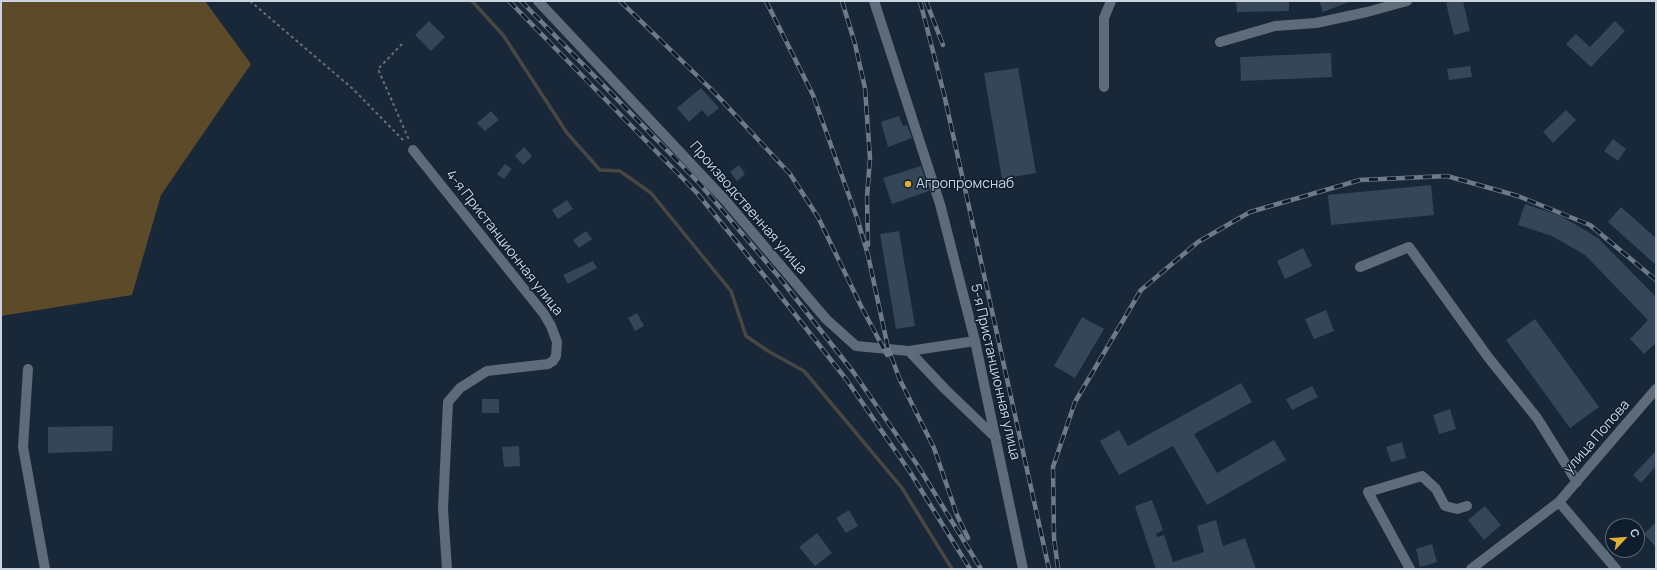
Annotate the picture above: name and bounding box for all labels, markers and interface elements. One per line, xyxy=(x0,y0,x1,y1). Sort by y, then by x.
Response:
street label: Производственная улица xyxy=(686,138,810,278)
street label: 4-я Пристанционная улица xyxy=(442,167,566,319)
place label: Агропромснаб xyxy=(916,176,1014,192)
marker: Агропромснаб xyxy=(903,179,913,189)
street label: 5-я Пристанционная улица xyxy=(967,282,1023,462)
street label: улица Попова xyxy=(1561,397,1633,477)
north arrow xyxy=(1605,518,1645,558)
text: С xyxy=(1627,526,1644,540)

